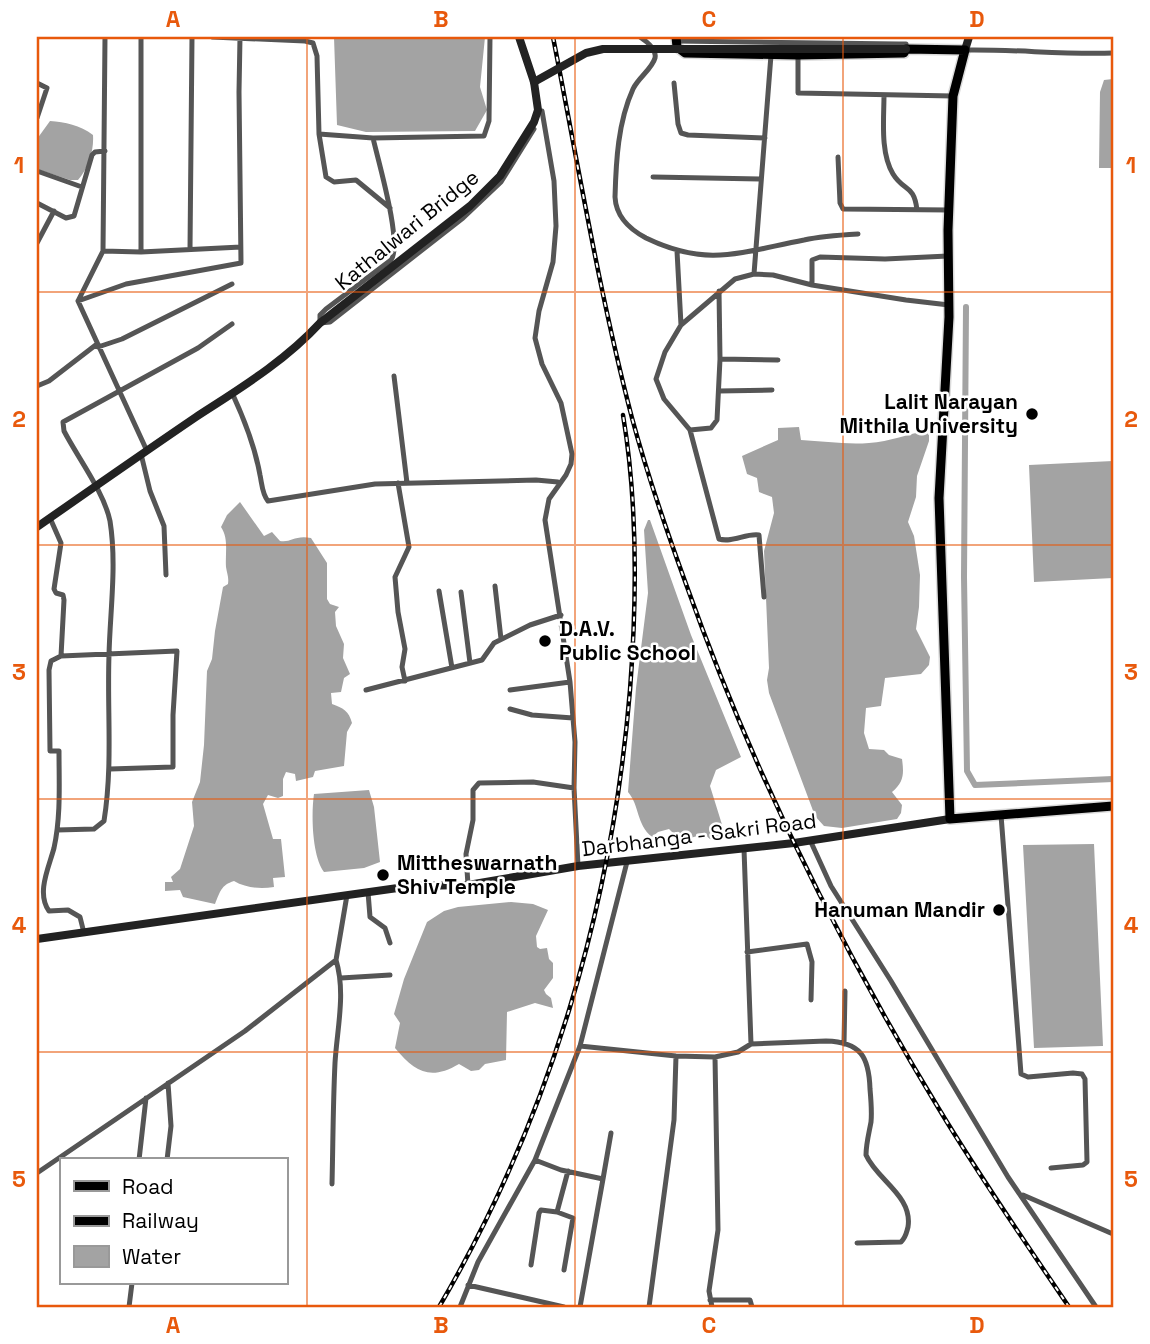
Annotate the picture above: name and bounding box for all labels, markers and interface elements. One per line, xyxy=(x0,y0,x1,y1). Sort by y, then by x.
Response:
text: A xyxy=(166,4,181,34)
text: B xyxy=(433,4,449,34)
text: C xyxy=(702,4,716,34)
text: D xyxy=(969,4,985,34)
text: 1 xyxy=(14,150,24,180)
text: 1 xyxy=(1126,150,1136,180)
street label: Kathalwari Bridge xyxy=(329,163,484,296)
place label: Lalit Narayan Mithila University xyxy=(840,388,1018,439)
text: 2 xyxy=(12,404,26,434)
text: 2 xyxy=(1124,404,1138,434)
marker: Lalit Narayan Mithila University xyxy=(1024,406,1040,422)
place label: D.A.V. Public School xyxy=(559,615,696,666)
marker: D.A.V. Public School xyxy=(537,633,553,649)
text: 3 xyxy=(12,657,26,687)
text: 3 xyxy=(1124,657,1138,687)
street label: Darbhanga - Sakri Road xyxy=(580,807,818,862)
place label: Mittheswarnath Shiv Temple xyxy=(397,849,557,900)
marker: Mittheswarnath Shiv Temple xyxy=(375,867,391,883)
place label: Hanuman Mandir xyxy=(814,896,985,923)
marker: Hanuman Mandir xyxy=(991,902,1007,918)
text: 4 xyxy=(12,910,27,940)
text: 4 xyxy=(1124,910,1139,940)
legend xyxy=(60,1158,287,1284)
text: 5 xyxy=(12,1164,26,1194)
text: 5 xyxy=(1124,1164,1138,1194)
text: Road xyxy=(122,1173,174,1200)
text: Railway xyxy=(122,1207,199,1234)
text: Water xyxy=(122,1243,181,1270)
text: A xyxy=(166,1310,181,1340)
text: B xyxy=(433,1310,449,1340)
text: C xyxy=(702,1310,716,1340)
text: D xyxy=(969,1310,985,1340)

